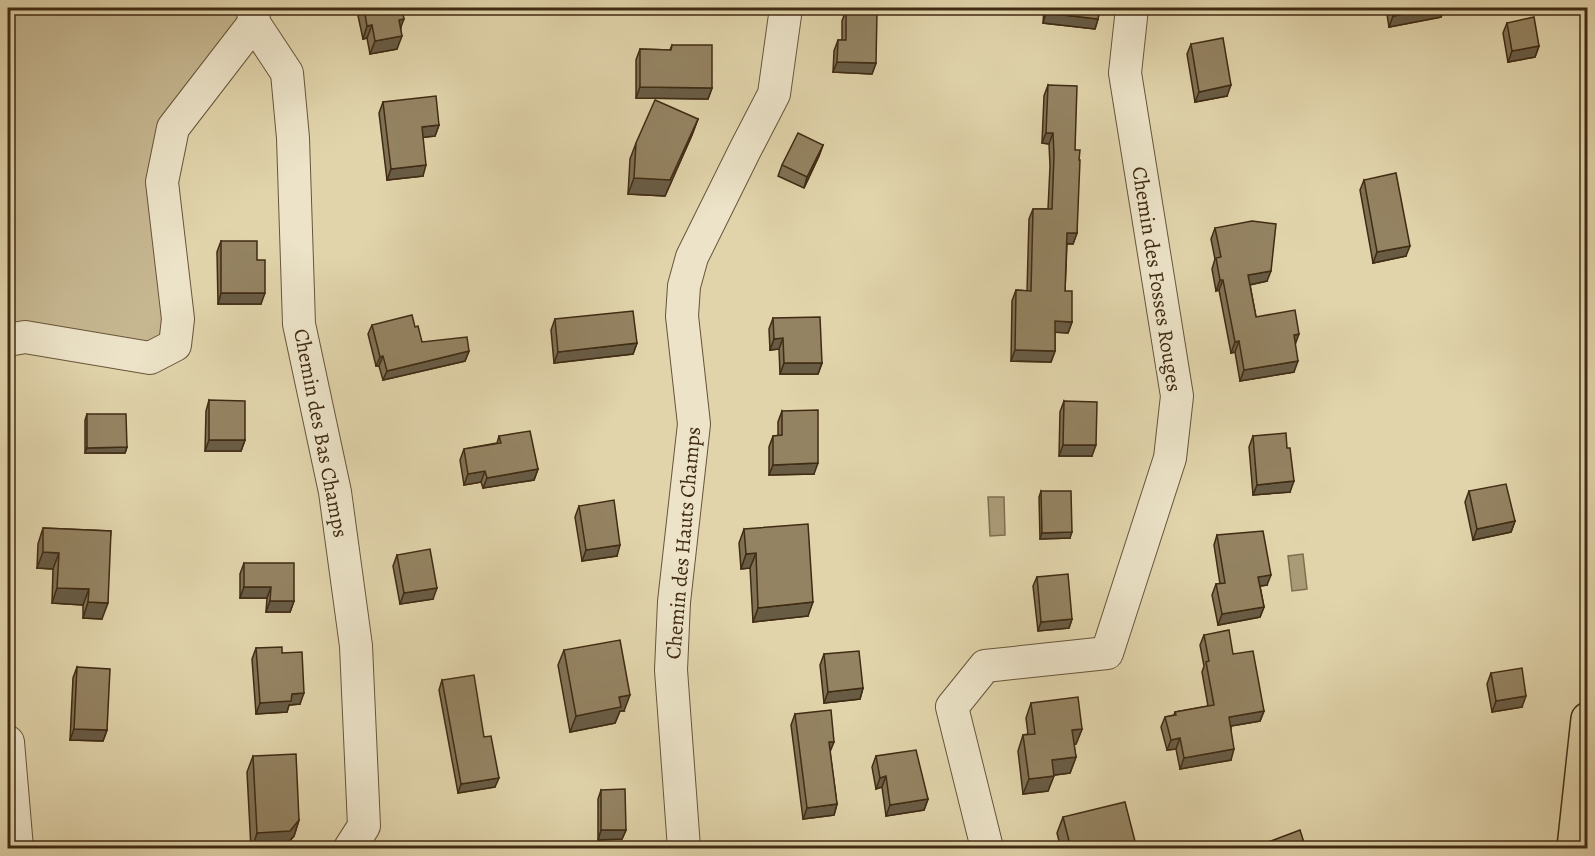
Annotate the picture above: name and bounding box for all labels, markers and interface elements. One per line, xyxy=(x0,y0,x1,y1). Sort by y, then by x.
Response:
street label: Chemin des Fosses Rouges xyxy=(1125,164,1189,394)
street label: Chemin des Bas Champs xyxy=(287,326,355,540)
street label: Chemin des Hauts Champs xyxy=(659,426,707,660)

